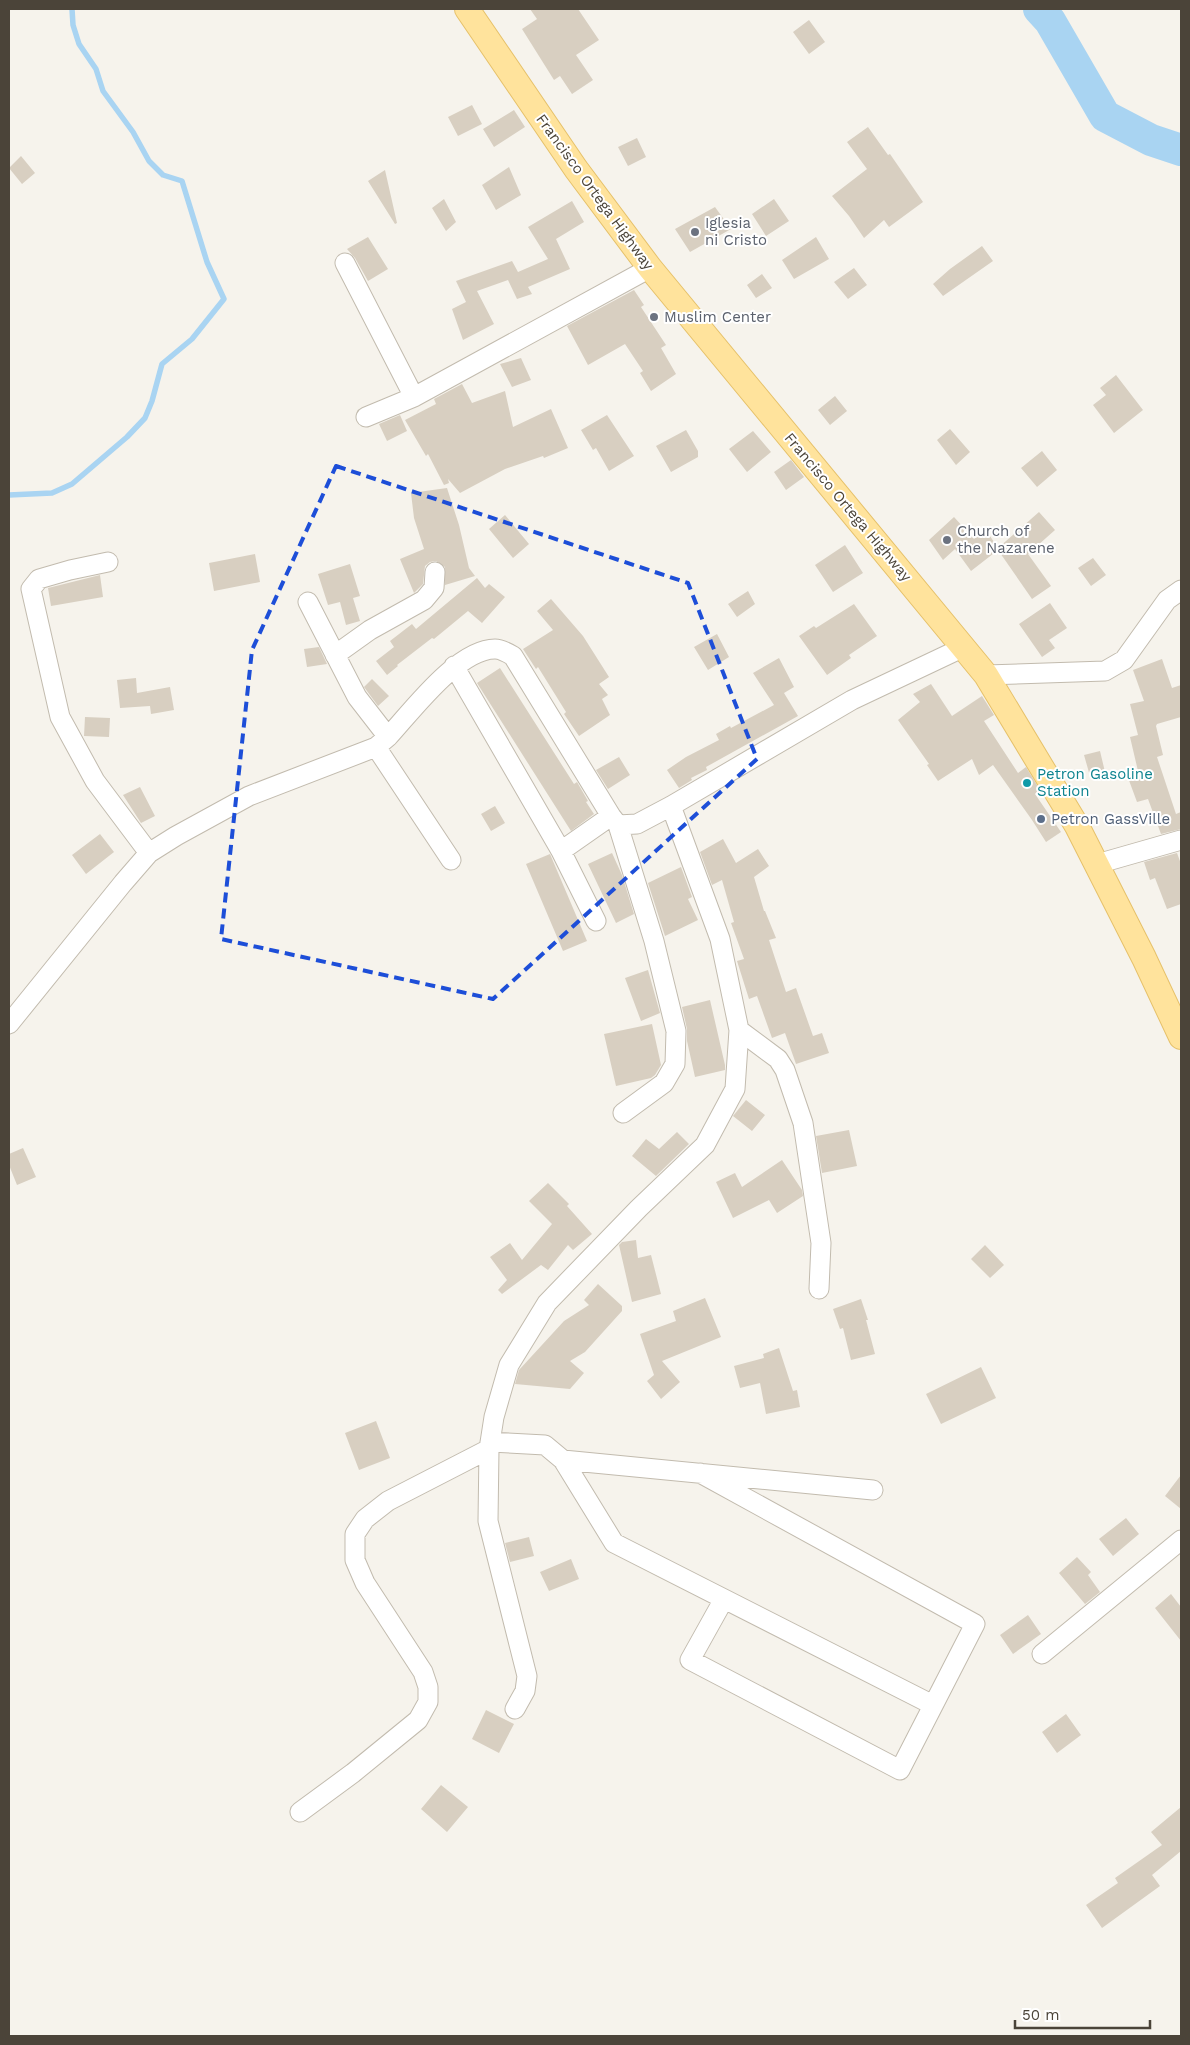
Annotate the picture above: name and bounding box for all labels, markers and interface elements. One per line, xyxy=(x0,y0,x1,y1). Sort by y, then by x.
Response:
street label: Francisco Ortega Highway xyxy=(532,111,658,274)
place label: Iglesia ni Cristo xyxy=(705,214,767,249)
marker: Iglesia ni Cristo xyxy=(689,226,701,238)
place label: Muslim Center xyxy=(664,308,771,326)
marker: Muslim Center xyxy=(648,311,660,323)
street label: Francisco Ortega Highway xyxy=(781,429,916,585)
place label: Church of the Nazarene xyxy=(957,522,1055,557)
marker: Church of the Nazarene xyxy=(941,534,953,546)
place label: Petron Gasoline Station xyxy=(1037,765,1153,800)
marker: Petron Gasoline Station xyxy=(1021,777,1033,789)
place label: Petron GassVille xyxy=(1051,810,1170,828)
marker: Petron GassVille xyxy=(1035,813,1047,825)
scale bar xyxy=(1015,1998,1150,2030)
text: 50 m xyxy=(1022,2006,1059,2024)

